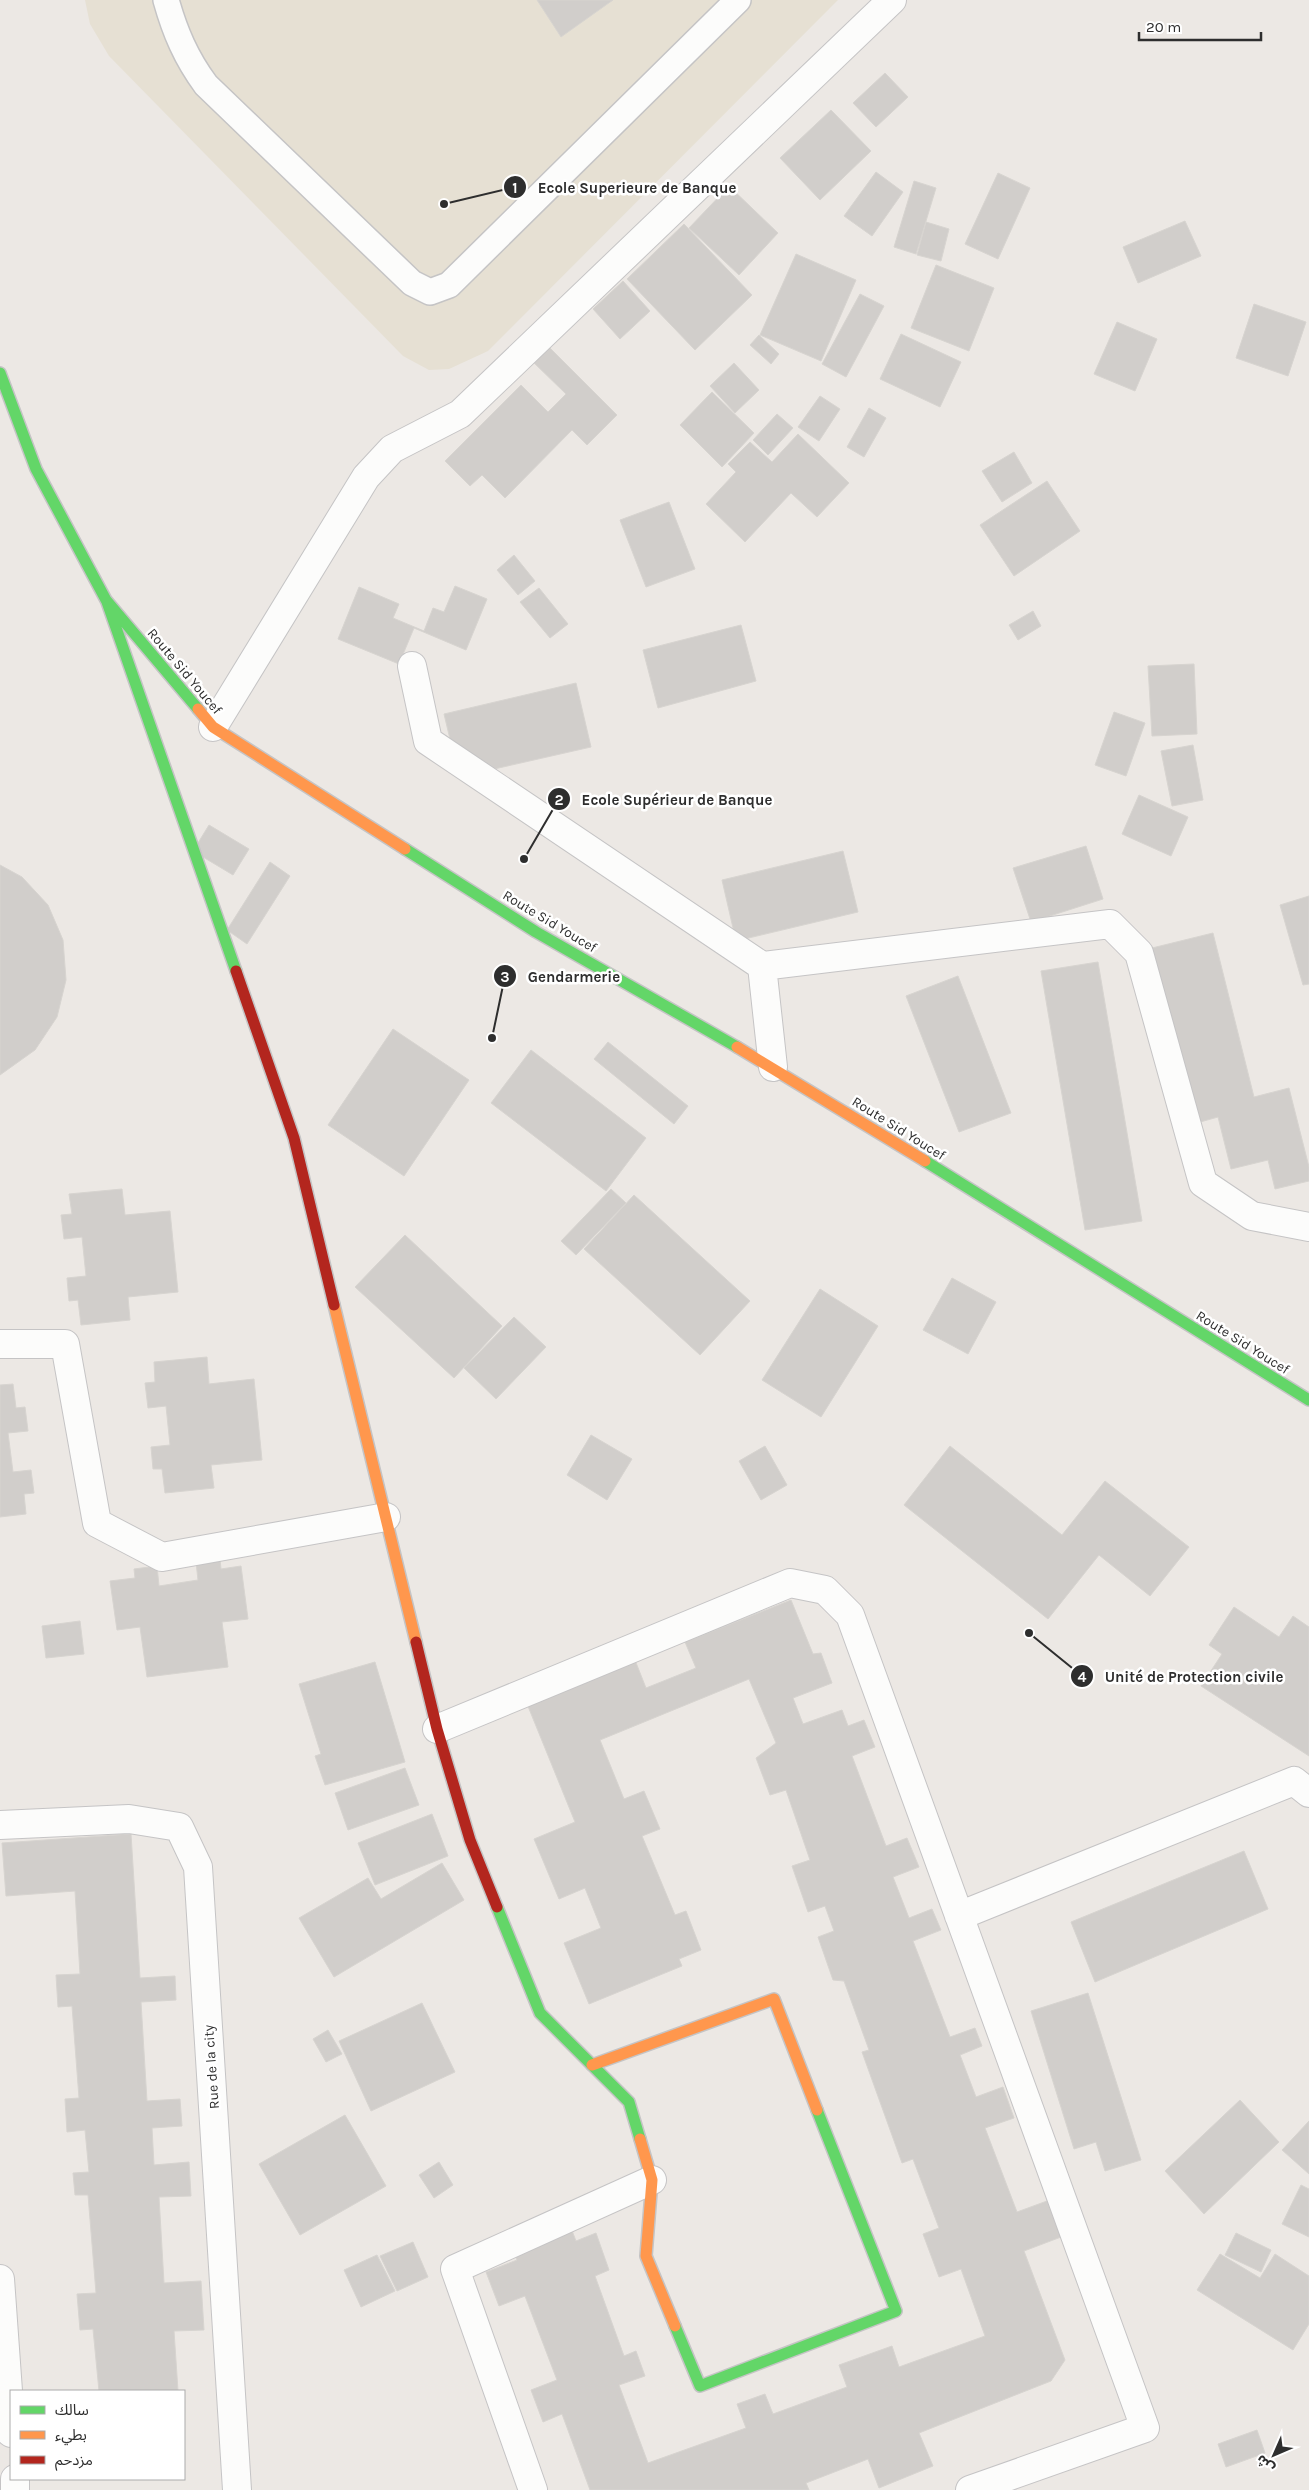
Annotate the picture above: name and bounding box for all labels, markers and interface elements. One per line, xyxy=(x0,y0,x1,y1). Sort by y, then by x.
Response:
scale bar xyxy=(1139,10,1262,42)
text: 20 m xyxy=(1146,18,1181,36)
callout: Ecole Superieure de Banque xyxy=(503,172,746,202)
text: 1 xyxy=(512,179,518,197)
text: Ecole Superieure de Banque xyxy=(538,179,736,197)
street label: Route Sid Youcef xyxy=(144,625,226,718)
callout: Ecole Supérieur de Banque xyxy=(547,784,782,814)
text: 2 xyxy=(554,791,564,809)
text: Ecole Supérieur de Banque xyxy=(582,791,772,809)
street label: Route Sid Youcef xyxy=(500,887,600,956)
callout: Gendarmerie xyxy=(493,961,630,991)
text: 3 xyxy=(500,968,510,986)
text: Gendarmerie xyxy=(528,968,620,986)
street label: Route Sid Youcef xyxy=(849,1093,949,1164)
street label: Route Sid Youcef xyxy=(1193,1307,1293,1378)
callout: Unité de Protection civile xyxy=(1070,1661,1294,1691)
text: 4 xyxy=(1078,1668,1087,1686)
text: Unité de Protection civile xyxy=(1105,1668,1283,1686)
street label: Rue de la city xyxy=(200,2024,223,2110)
legend xyxy=(10,2390,185,2480)
text: سالك xyxy=(55,2401,89,2419)
text: بطيء xyxy=(55,2426,87,2446)
north arrow xyxy=(1249,2430,1299,2480)
text: مزدحم xyxy=(55,2451,93,2471)
text: ش xyxy=(1252,2451,1278,2477)

